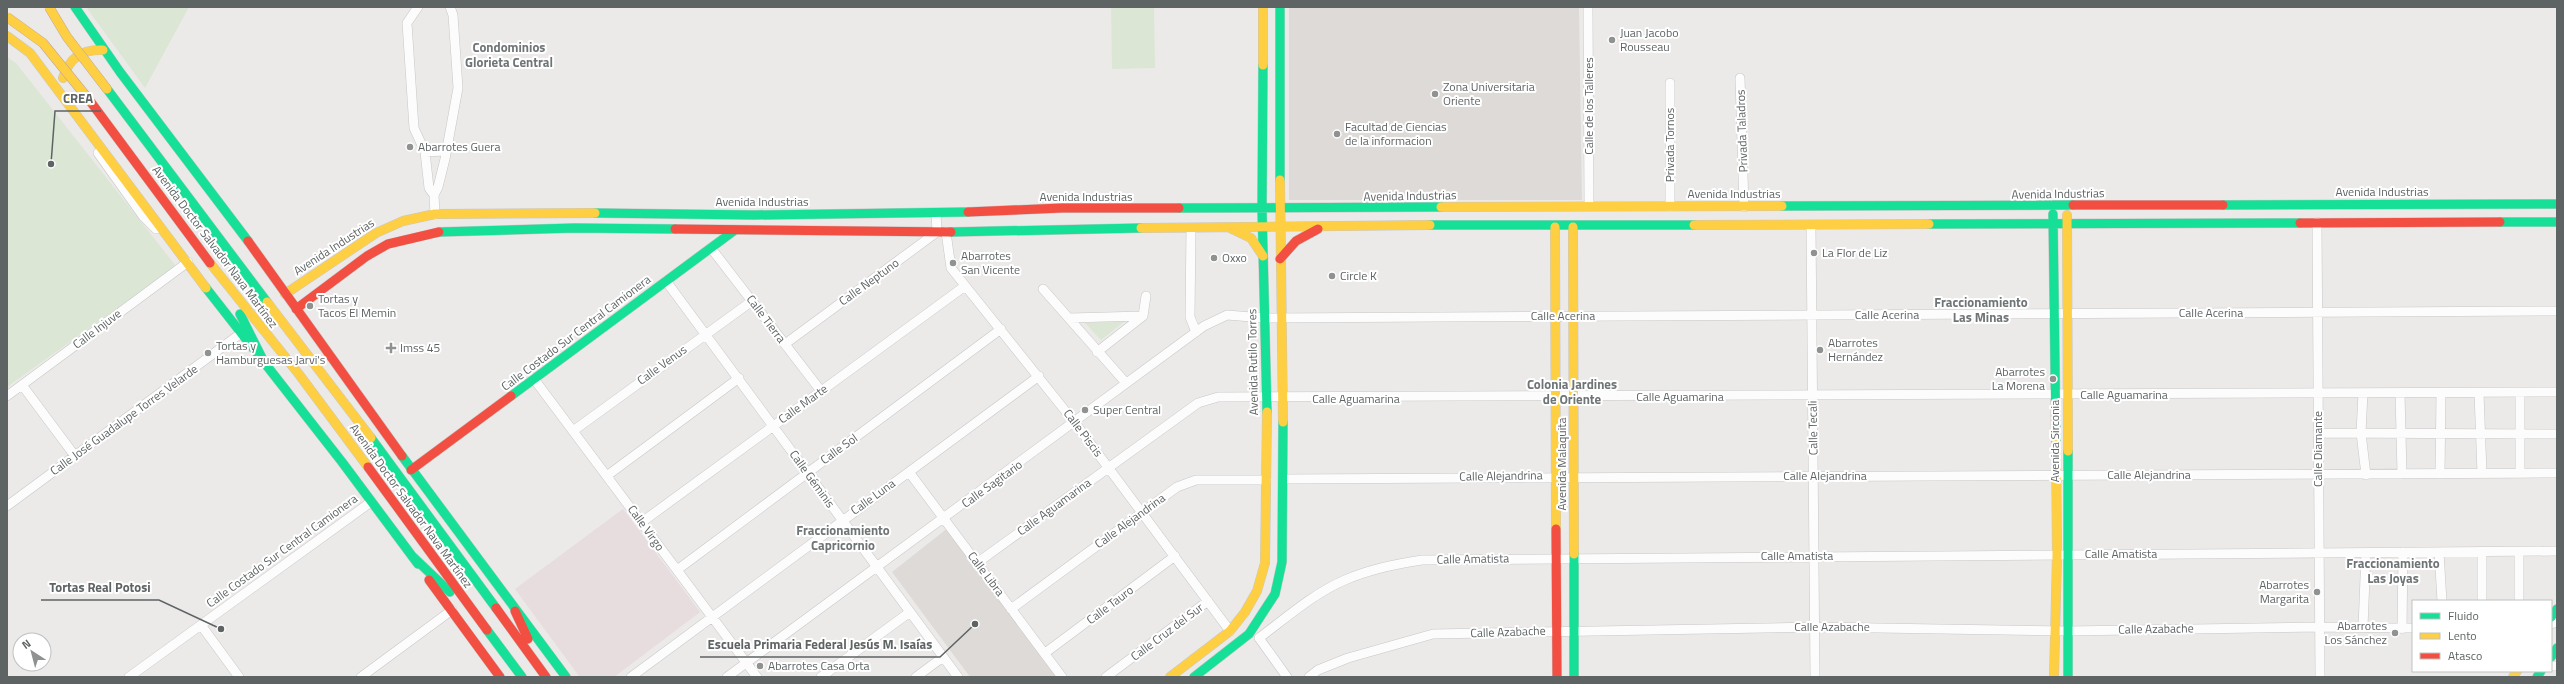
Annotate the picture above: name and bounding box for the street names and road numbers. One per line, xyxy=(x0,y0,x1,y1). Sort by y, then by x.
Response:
street label: Calle de los Talleres xyxy=(1579,57,1598,155)
street label: Privada Taladros xyxy=(1731,89,1752,173)
street label: Privada Tornos xyxy=(1660,107,1679,182)
street label: Avenida Doctor Salvador Nava Martínez xyxy=(148,161,283,332)
street label: Avenida Industrias xyxy=(2335,182,2429,201)
street label: Avenida Industrias xyxy=(2011,183,2105,204)
street label: Avenida Industrias xyxy=(1687,184,1781,203)
street label: Avenida Industrias xyxy=(1363,185,1457,206)
street label: Avenida Industrias xyxy=(1039,187,1133,206)
street label: Avenida Industrias xyxy=(715,192,809,211)
street label: Avenida Industrias xyxy=(290,213,378,280)
street label: Calle Neptuno xyxy=(835,253,903,310)
street label: Calle Costado Sur Central Camionera xyxy=(497,270,655,395)
street label: Calle Tierra xyxy=(742,291,791,347)
street label: Calle Acerina xyxy=(2179,303,2243,322)
street label: Calle Injuve xyxy=(68,304,125,353)
street label: Calle Acerina xyxy=(1855,305,1919,324)
street label: Calle Acerina xyxy=(1531,306,1595,325)
street label: Avenida Rutilo Torres xyxy=(1242,308,1263,415)
street label: Calle Venus xyxy=(633,340,691,389)
street label: Calle José Guadalupe Torres Velarde xyxy=(46,359,202,480)
street label: Calle Marte xyxy=(774,379,831,428)
street label: Calle Aguamarina xyxy=(2080,385,2168,404)
street label: Calle Aguamarina xyxy=(1636,387,1724,406)
street label: Calle Aguamarina xyxy=(1312,389,1400,408)
street label: Calle Tecali xyxy=(1803,400,1822,456)
street label: Avenida Sirconia xyxy=(2045,400,2064,482)
street label: Calle Piscis xyxy=(1059,405,1108,461)
street label: Calle Diamante xyxy=(2308,411,2327,487)
street label: Avenida Malaquita xyxy=(1552,417,1571,511)
street label: Avenida Doctor Salvador Nava Martínez xyxy=(345,420,478,592)
street label: Calle Sol xyxy=(816,428,861,469)
street label: Calle Géminis xyxy=(785,446,840,512)
street label: Calle Sagitario xyxy=(957,455,1026,512)
street label: Calle Alejandrina xyxy=(1459,465,1543,486)
street label: Calle Alejandrina xyxy=(2107,465,2191,484)
street label: Calle Alejandrina xyxy=(1783,466,1867,485)
street label: Calle Aguamarina xyxy=(1013,473,1095,540)
street label: Calle Luna xyxy=(846,474,899,519)
street label: Calle Alejandrina xyxy=(1090,488,1169,553)
street label: Calle Costado Sur Central Camionera xyxy=(202,489,361,612)
street label: Calle Virgo xyxy=(623,501,670,555)
street label: Calle Amatista xyxy=(2085,544,2157,563)
street label: Calle Amatista xyxy=(1761,546,1833,565)
street label: Calle Libra xyxy=(963,547,1010,600)
street label: Calle Amatista xyxy=(1437,548,1509,569)
street label: Calle Tauro xyxy=(1082,581,1137,629)
street label: Calle Cruz del Sur xyxy=(1126,598,1207,665)
street label: Calle Azabache xyxy=(1794,617,1870,636)
street label: Calle Azabache xyxy=(2118,618,2194,639)
street label: Calle Azabache xyxy=(1470,621,1546,642)

